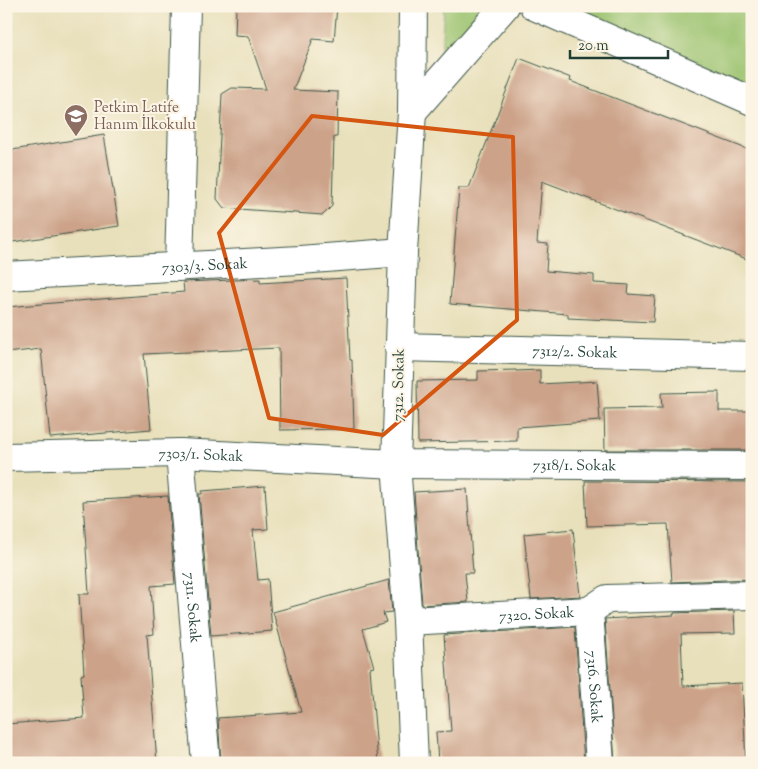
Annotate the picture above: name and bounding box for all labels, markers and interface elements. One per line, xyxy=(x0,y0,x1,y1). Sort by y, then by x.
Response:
scale bar xyxy=(570,28,668,60)
text: 20 m xyxy=(578,36,609,57)
place label: Petkim Latife Hanım İlkokulu xyxy=(94,98,196,136)
school or university icon: Petkim Latife Hanım İlkokulu xyxy=(63,103,89,137)
street label: 7303/3. Sokak xyxy=(161,254,248,280)
street label: 7312/2. Sokak xyxy=(532,341,618,365)
street label: 7312. Sokak xyxy=(388,348,411,422)
street label: 7303/1. Sokak xyxy=(158,444,244,468)
street label: 7318/1. Sokak xyxy=(533,456,617,477)
street label: 7311. Sokak xyxy=(178,571,205,644)
street label: 7320. Sokak xyxy=(499,603,575,628)
street label: 7316. Sokak xyxy=(580,650,606,724)

